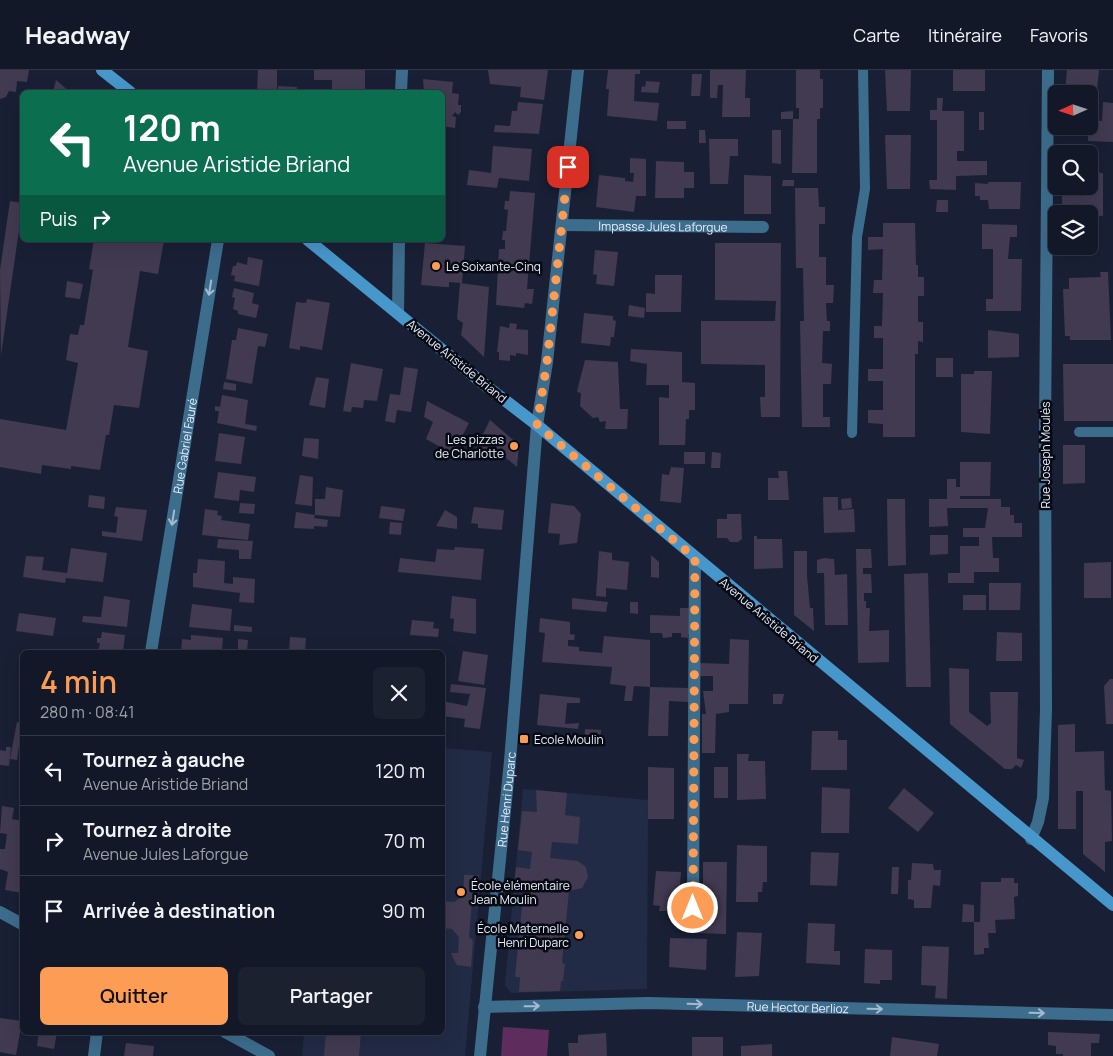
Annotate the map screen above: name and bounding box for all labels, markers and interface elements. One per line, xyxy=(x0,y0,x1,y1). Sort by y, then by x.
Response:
text: Headway xyxy=(25,18,130,51)
text: Carte xyxy=(853,23,900,47)
text: Itinéraire xyxy=(928,23,1002,47)
text: Favoris xyxy=(1030,23,1088,47)
north arrow xyxy=(1048,85,1098,135)
map controls xyxy=(1048,85,1098,255)
text: 120 m xyxy=(123,104,221,152)
icon: left xyxy=(40,110,105,175)
button: search xyxy=(1048,145,1098,195)
pin xyxy=(547,146,589,188)
text: Avenue Aristide Briand xyxy=(123,149,350,179)
icon: arrive xyxy=(554,153,582,181)
icon: right xyxy=(87,205,115,233)
button: layers xyxy=(1048,205,1098,255)
text: Puis xyxy=(40,206,77,232)
street label: Impasse Jules Laforgue xyxy=(598,217,728,235)
place label: Le Soixante-Cinq xyxy=(446,258,541,275)
marker: Le Soixante-Cinq xyxy=(430,260,442,272)
one-way arrow xyxy=(205,280,215,296)
street label: Avenue Aristide Briand xyxy=(403,315,511,407)
street label: Rue Gabriel Fauré xyxy=(168,397,201,495)
street label: Rue Joseph Moulès xyxy=(1037,402,1054,508)
place label: Les pizzas de Charlotte xyxy=(435,431,504,462)
marker: Les pizzas de Charlotte xyxy=(508,440,520,452)
one-way arrow xyxy=(167,509,177,525)
street label: Avenue Aristide Briand xyxy=(716,574,822,666)
text: 4 min xyxy=(40,661,117,702)
button: close xyxy=(373,667,425,719)
text: 280 m · 08:41 xyxy=(40,701,134,723)
place label: Ecole Moulin xyxy=(534,731,604,748)
marker: Ecole Moulin xyxy=(518,733,530,745)
text: Tournez à gauche xyxy=(83,747,245,773)
street label: Rue Henri Duparc xyxy=(493,751,519,848)
icon: left xyxy=(40,757,68,785)
text: 120 m xyxy=(375,758,425,784)
text: Avenue Aristide Briand xyxy=(83,773,248,795)
text: Tournez à droite xyxy=(83,817,231,843)
icon: right xyxy=(40,827,68,855)
text: 70 m xyxy=(384,828,425,854)
text: Avenue Jules Laforgue xyxy=(83,843,248,865)
place label: École élémentaire Jean Moulin xyxy=(471,877,570,908)
position arrow xyxy=(666,881,718,933)
marker: École élémentaire Jean Moulin xyxy=(455,886,467,898)
icon: arrive xyxy=(40,897,68,925)
text: Arrivée à destination xyxy=(83,898,275,924)
text: 90 m xyxy=(382,898,425,924)
place label: École Maternelle Henri Duparc xyxy=(477,920,569,951)
marker: École Maternelle Henri Duparc xyxy=(573,929,585,941)
button: Quitter xyxy=(40,967,228,1025)
button: Partager xyxy=(238,967,425,1025)
street label: Rue Hector Berlioz xyxy=(747,997,849,1017)
one-way arrow xyxy=(686,999,702,1009)
one-way arrow xyxy=(524,1001,540,1010)
one-way arrow xyxy=(866,1004,882,1013)
one-way arrow xyxy=(1029,1008,1045,1017)

